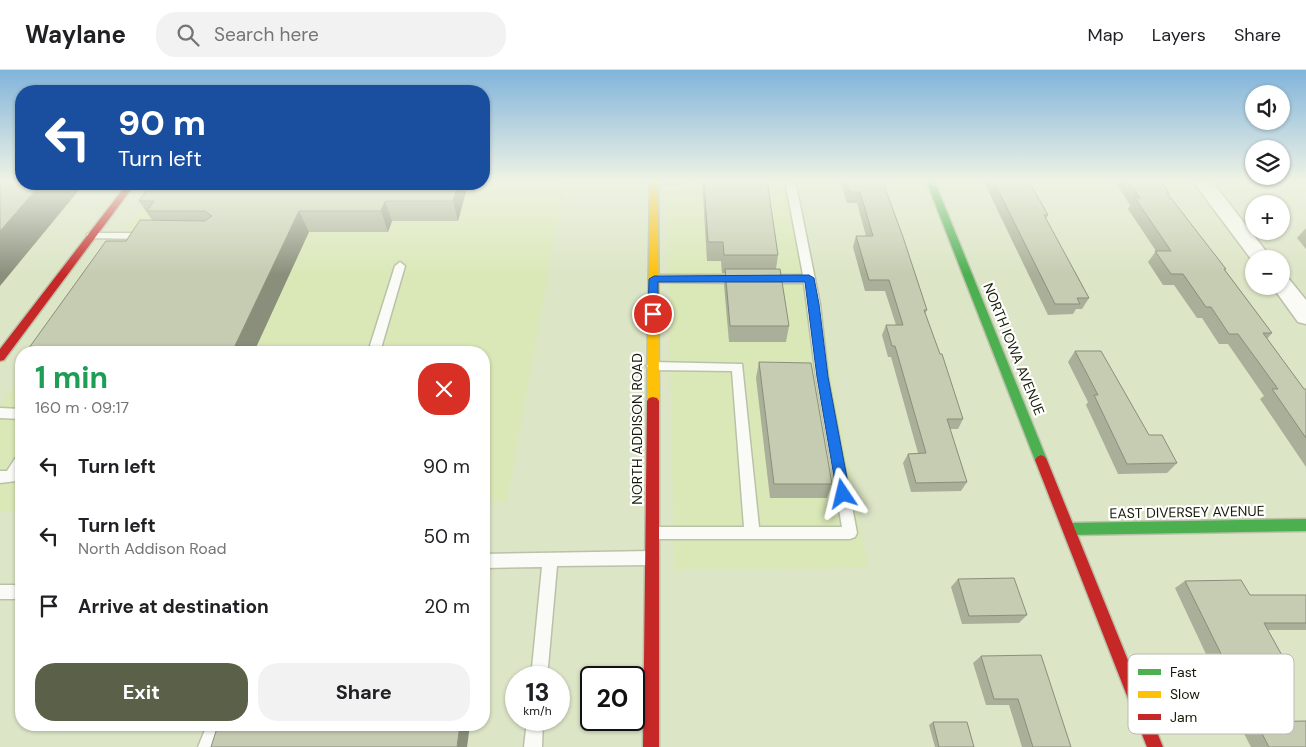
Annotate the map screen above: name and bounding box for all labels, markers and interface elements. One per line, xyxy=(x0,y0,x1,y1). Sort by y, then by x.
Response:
search box xyxy=(156,12,506,57)
text: Waylane xyxy=(25,19,126,50)
icon: search xyxy=(174,21,202,49)
text: Search here xyxy=(214,22,319,47)
text: Map xyxy=(1088,23,1124,47)
text: Layers xyxy=(1152,23,1206,47)
text: Share xyxy=(1234,23,1281,47)
map controls xyxy=(1245,85,1290,295)
button: sound xyxy=(1245,85,1290,130)
text: 90 m xyxy=(118,100,206,146)
icon: left xyxy=(35,105,100,170)
button: layers xyxy=(1245,140,1290,185)
text: Turn left xyxy=(118,144,202,173)
button: + xyxy=(1245,195,1290,240)
button: − xyxy=(1245,250,1290,295)
street label: NORTH IOWA AVENUE xyxy=(979,280,1049,418)
pin xyxy=(632,293,674,335)
icon: arrive xyxy=(639,300,667,328)
street label: NORTH ADDISON ROAD xyxy=(628,353,646,505)
text: 1 min xyxy=(35,358,108,397)
button: close xyxy=(418,363,470,415)
text: 160 m · 09:17 xyxy=(35,397,129,418)
icon: left xyxy=(35,452,63,480)
text: Turn left xyxy=(78,454,156,479)
text: 90 m xyxy=(423,454,470,479)
position arrow xyxy=(816,467,868,519)
street label: EAST DIVERSEY AVENUE xyxy=(1109,502,1265,522)
text: Turn left xyxy=(78,513,156,538)
icon: left xyxy=(35,522,63,550)
text: 50 m xyxy=(423,524,470,549)
text: North Addison Road xyxy=(78,538,227,559)
icon: arrive xyxy=(35,592,63,620)
text: Arrive at destination xyxy=(78,594,269,619)
text: 20 m xyxy=(424,594,470,619)
legend xyxy=(1128,654,1294,734)
button: Exit xyxy=(35,663,248,721)
button: Share xyxy=(258,663,470,721)
text: Fast xyxy=(1170,663,1197,681)
speed limit sign: 20 xyxy=(580,666,645,731)
text: 13 xyxy=(525,676,550,709)
text: Slow xyxy=(1170,685,1200,703)
text: km/h xyxy=(523,703,552,719)
text: Jam xyxy=(1170,708,1197,726)

